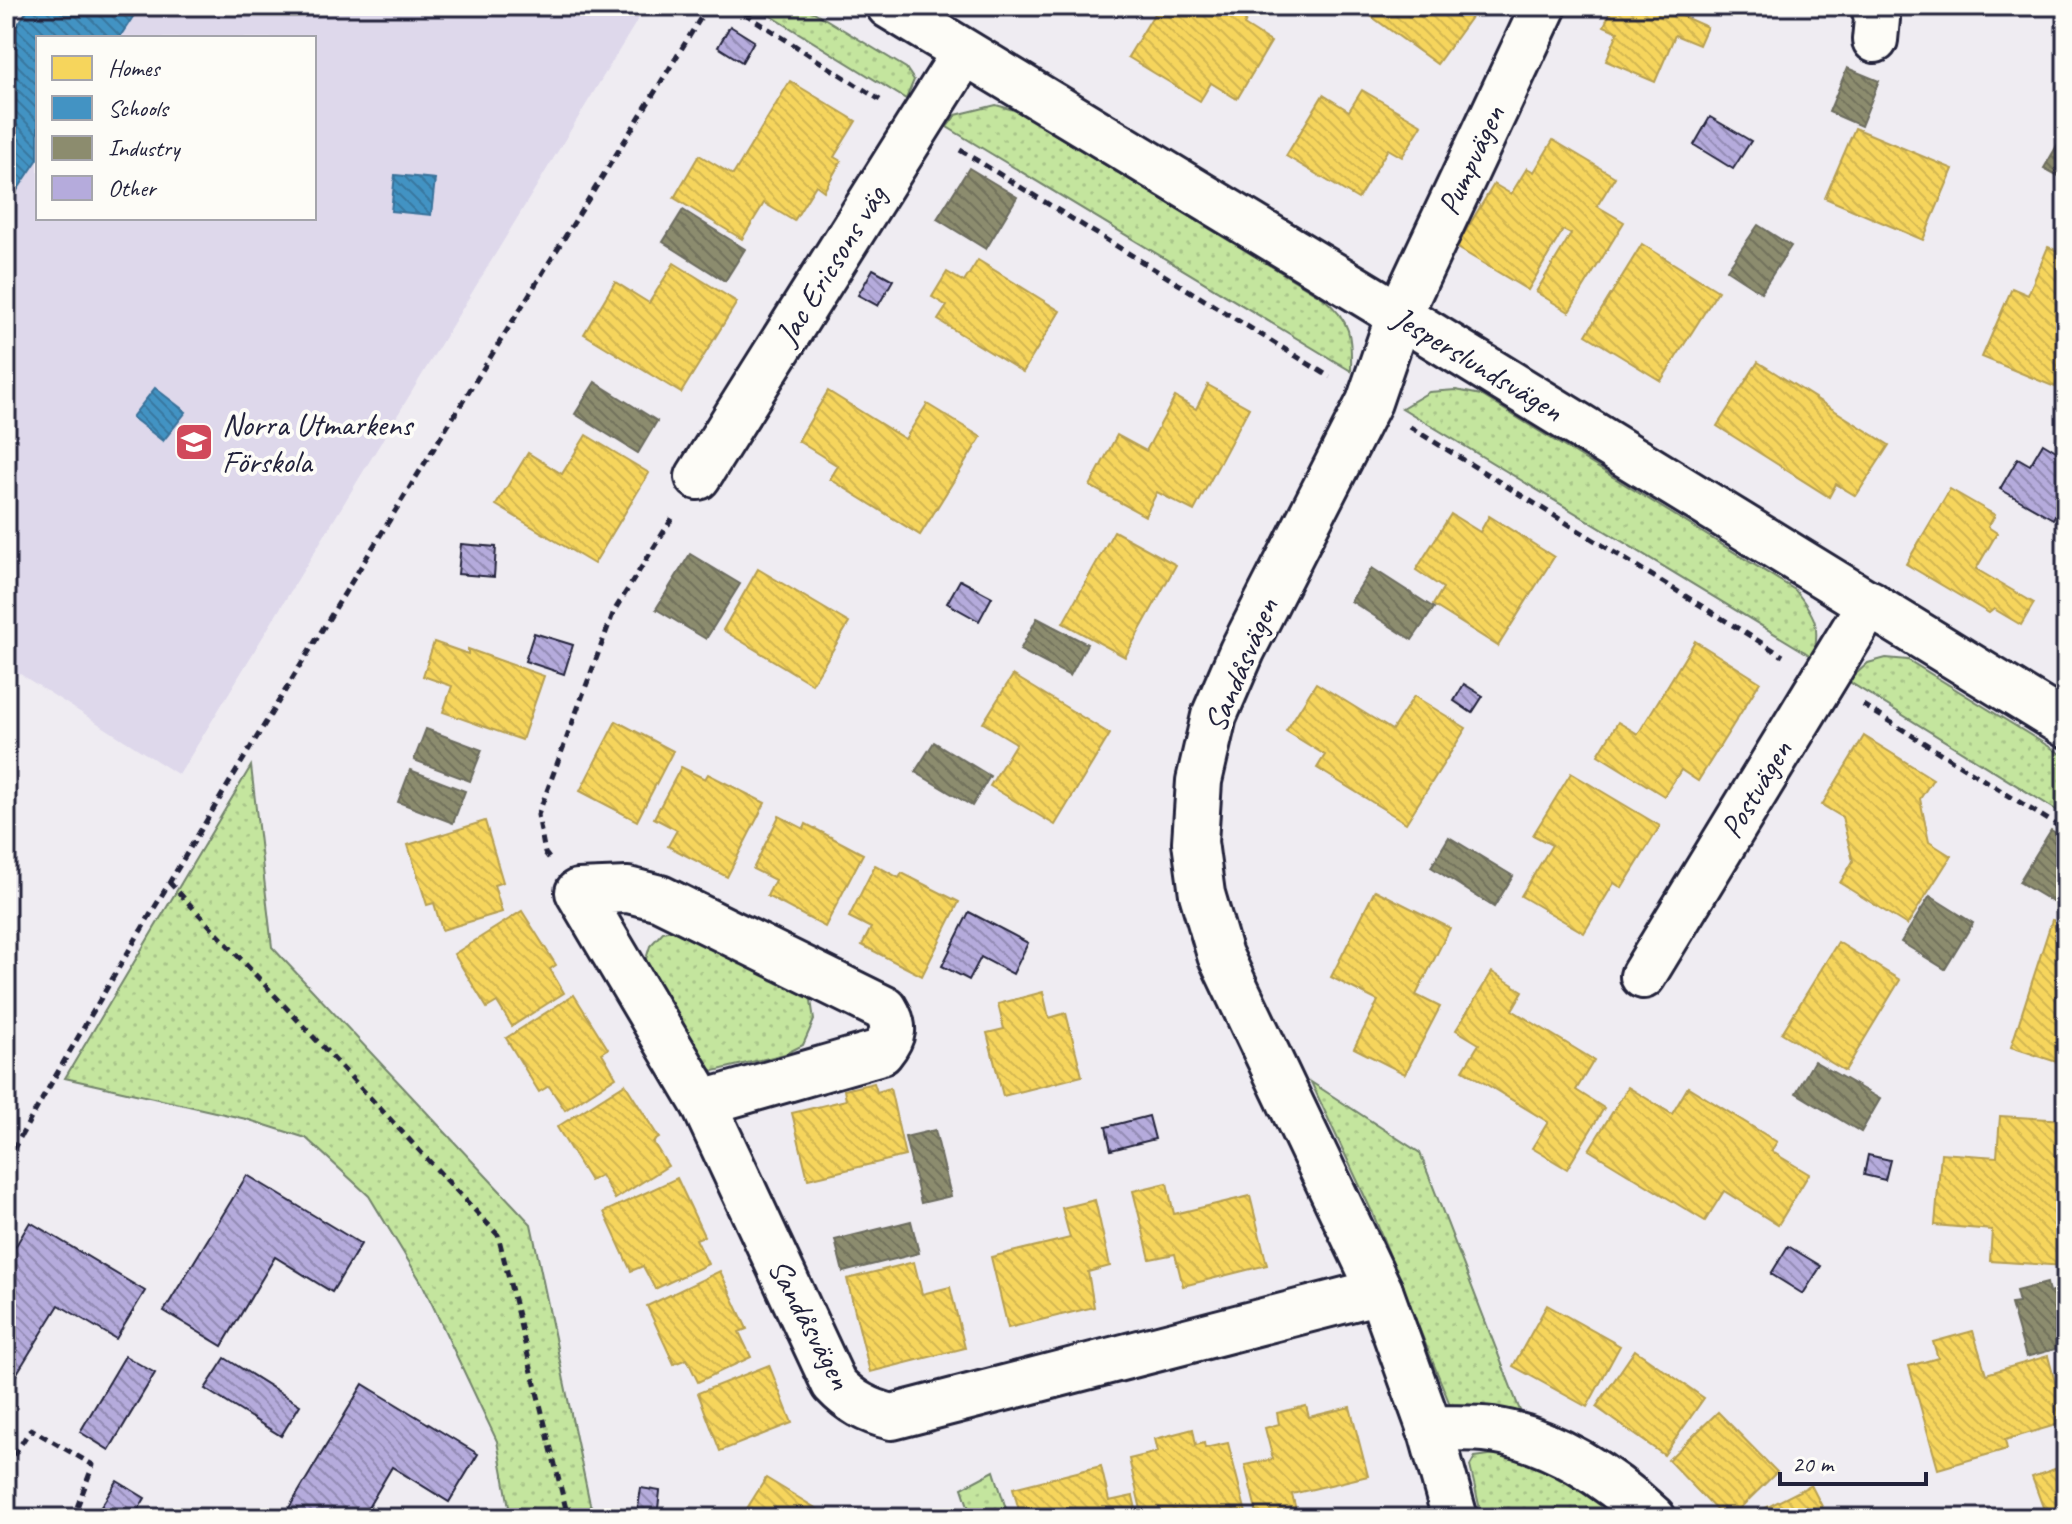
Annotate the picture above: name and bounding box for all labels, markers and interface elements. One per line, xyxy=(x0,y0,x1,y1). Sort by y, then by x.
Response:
legend xyxy=(36,36,316,220)
text: Homes xyxy=(108,53,161,83)
text: Schools xyxy=(108,93,171,123)
street label: Pumpvägen xyxy=(1428,98,1514,221)
text: Industry xyxy=(108,133,181,163)
text: Other xyxy=(108,173,158,203)
street label: Jac Ericsons väg xyxy=(765,176,897,354)
street label: Jesperslundsvägen xyxy=(1384,296,1571,431)
place label: Norra Utmarkens Förskola xyxy=(222,404,414,482)
school or university icon: Norra Utmarkens Förskola xyxy=(173,421,215,463)
street label: Sandåsvägen xyxy=(1194,591,1288,738)
street label: Postvägen xyxy=(1711,732,1802,846)
street label: Sandåsvägen xyxy=(759,1252,862,1397)
scale bar xyxy=(1780,1436,1926,1486)
text: 20 m xyxy=(1792,1449,1835,1479)

